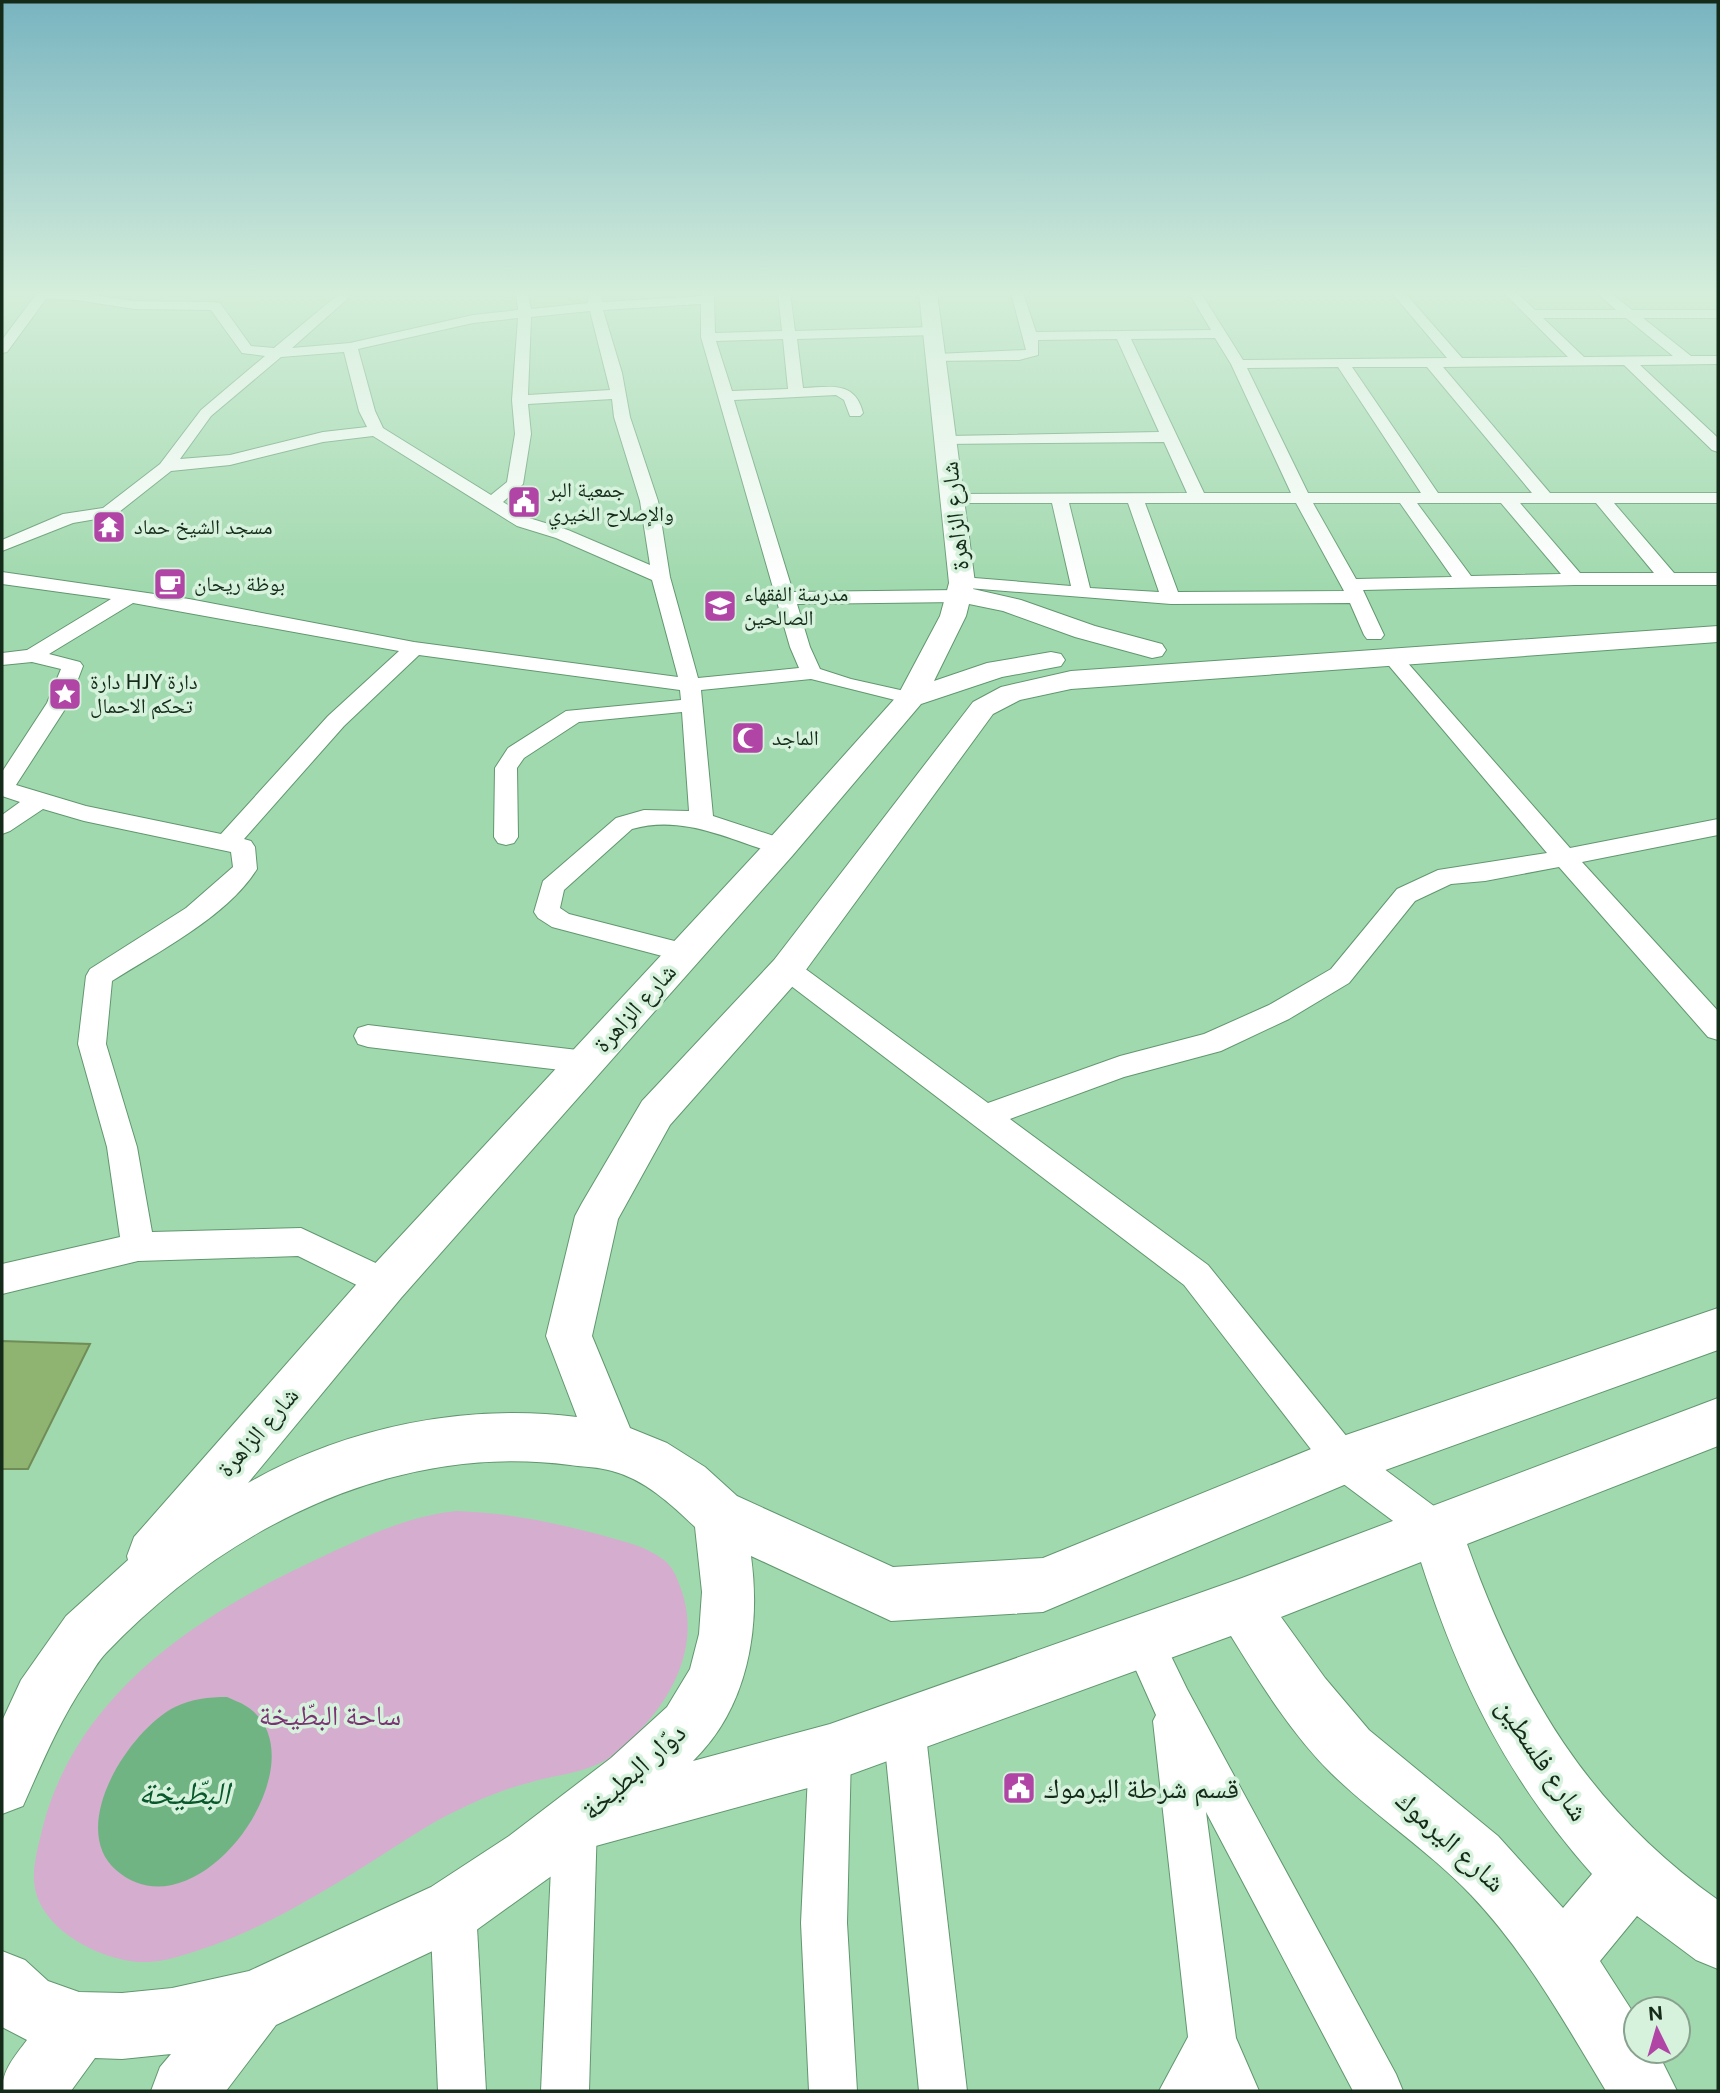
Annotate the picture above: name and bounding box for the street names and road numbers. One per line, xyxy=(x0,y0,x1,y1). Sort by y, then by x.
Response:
street label: شارع الزاهرة xyxy=(934,460,976,572)
street label: شارع الزاهرة xyxy=(587,957,683,1059)
street label: شارع الزاهرة xyxy=(211,1381,305,1483)
street label: شارع فلسطين xyxy=(1489,1691,1597,1828)
street label: دوّار البطيخة xyxy=(574,1715,692,1826)
street label: شارع اليرموك xyxy=(1389,1783,1513,1900)

